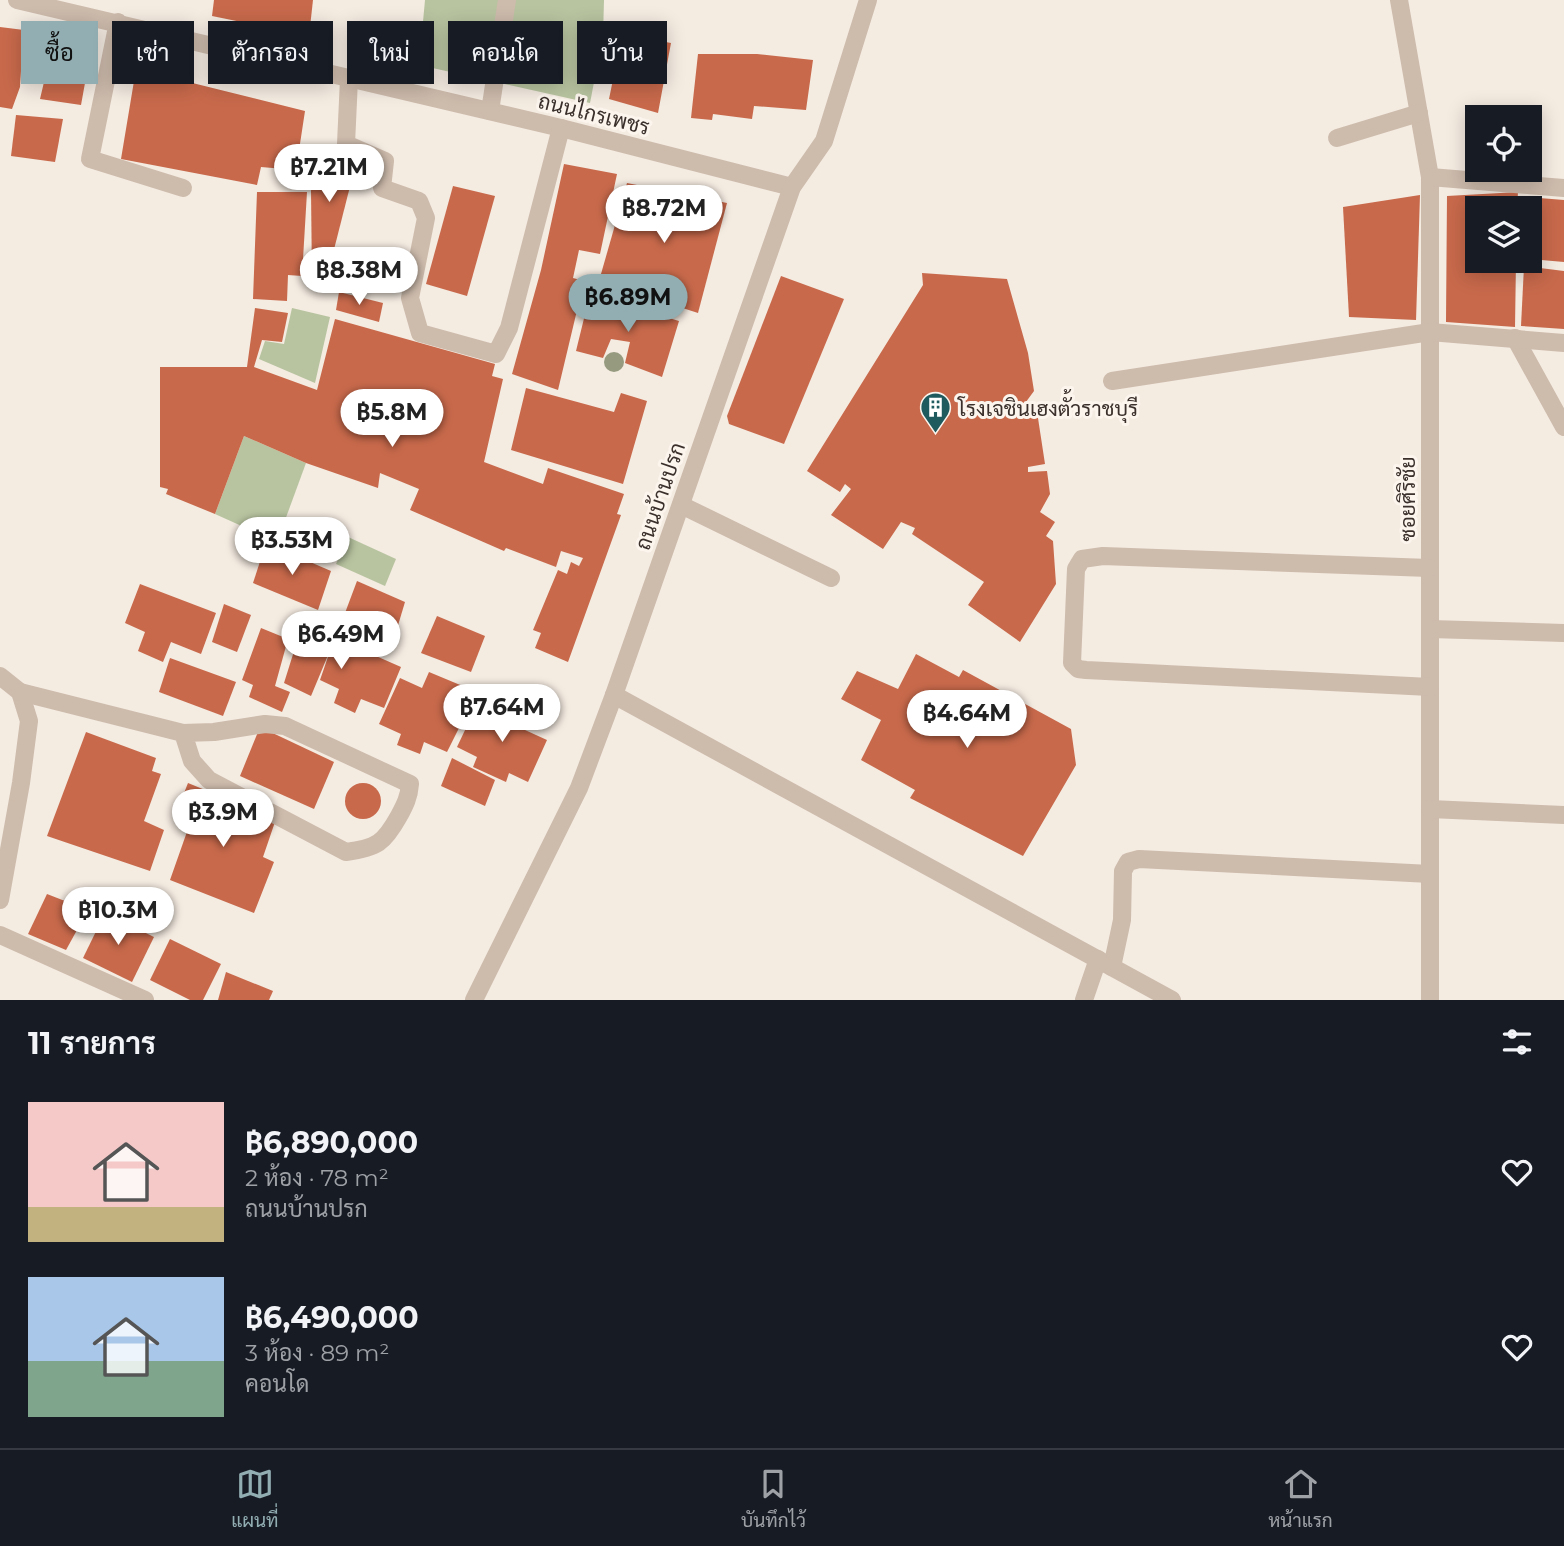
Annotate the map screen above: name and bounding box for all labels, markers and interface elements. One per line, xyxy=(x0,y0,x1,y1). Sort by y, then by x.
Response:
chip: ซื้อ xyxy=(21,21,98,84)
chip: เช่า xyxy=(112,21,194,84)
chip: ตัวกรอง xyxy=(208,21,333,84)
chip: ใหม่ xyxy=(347,21,434,84)
chip: คอนโด xyxy=(448,21,563,84)
chip: บ้าน xyxy=(577,21,667,84)
street label: ถนนไกรเพชร xyxy=(536,88,652,140)
map controls xyxy=(1465,105,1542,273)
button: locate xyxy=(1465,105,1542,182)
pin: ฿7.21M xyxy=(272,144,386,204)
text: ฿7.21M xyxy=(290,153,368,181)
pin: ฿8.72M xyxy=(607,186,721,245)
text: ฿8.72M xyxy=(622,194,706,222)
button: layers xyxy=(1465,196,1542,273)
pin: ฿8.38M xyxy=(302,247,416,307)
text: ฿8.38M xyxy=(316,256,402,284)
pin: ฿6.89M xyxy=(571,274,685,334)
text: ฿6.89M xyxy=(585,283,671,311)
place label: โรงเจชินเฮงตั้วราชบุรี xyxy=(957,389,1138,423)
pin: ฿5.8M xyxy=(343,390,441,449)
building icon: โรงเจชินเฮงตั้วราชบุรี xyxy=(918,391,952,435)
text: ฿5.8M xyxy=(357,398,427,426)
street label: ถนนบ้านปรก xyxy=(630,439,690,553)
street label: ซอยศิริชัย xyxy=(1395,457,1420,541)
pin: ฿3.53M xyxy=(235,518,349,577)
text: ฿3.53M xyxy=(251,526,333,554)
pin: ฿6.49M xyxy=(284,612,398,671)
text: ฿6.49M xyxy=(297,620,385,648)
pin: ฿7.64M xyxy=(445,684,559,744)
pin: ฿4.64M xyxy=(910,690,1024,750)
text: ฿7.64M xyxy=(459,693,545,721)
text: ฿4.64M xyxy=(923,699,1011,727)
pin: ฿3.9M xyxy=(174,790,272,849)
text: ฿3.9M xyxy=(188,798,258,826)
pin: ฿10.3M xyxy=(61,888,175,947)
text: ฿10.3M xyxy=(78,896,158,924)
icon: filters xyxy=(1498,1023,1536,1061)
text: 11 รายการ xyxy=(28,1025,156,1062)
text: ฿6,890,000 xyxy=(245,1124,418,1161)
icon: home xyxy=(84,1130,168,1214)
icon: heart xyxy=(1498,1153,1536,1191)
text: 2 ห้อง · 78 m² xyxy=(245,1164,389,1192)
text: ถนนบ้านปรก xyxy=(245,1195,368,1223)
text: ฿6,490,000 xyxy=(245,1299,419,1336)
icon: home xyxy=(84,1305,168,1389)
icon: heart xyxy=(1498,1328,1536,1366)
text: 3 ห้อง · 89 m² xyxy=(245,1339,389,1367)
text: คอนโด xyxy=(245,1370,309,1398)
tab: แผนที่ xyxy=(231,1465,279,1532)
tab: บันทึกไว้ xyxy=(741,1465,806,1532)
tab: หน้าแรก xyxy=(1268,1465,1333,1532)

